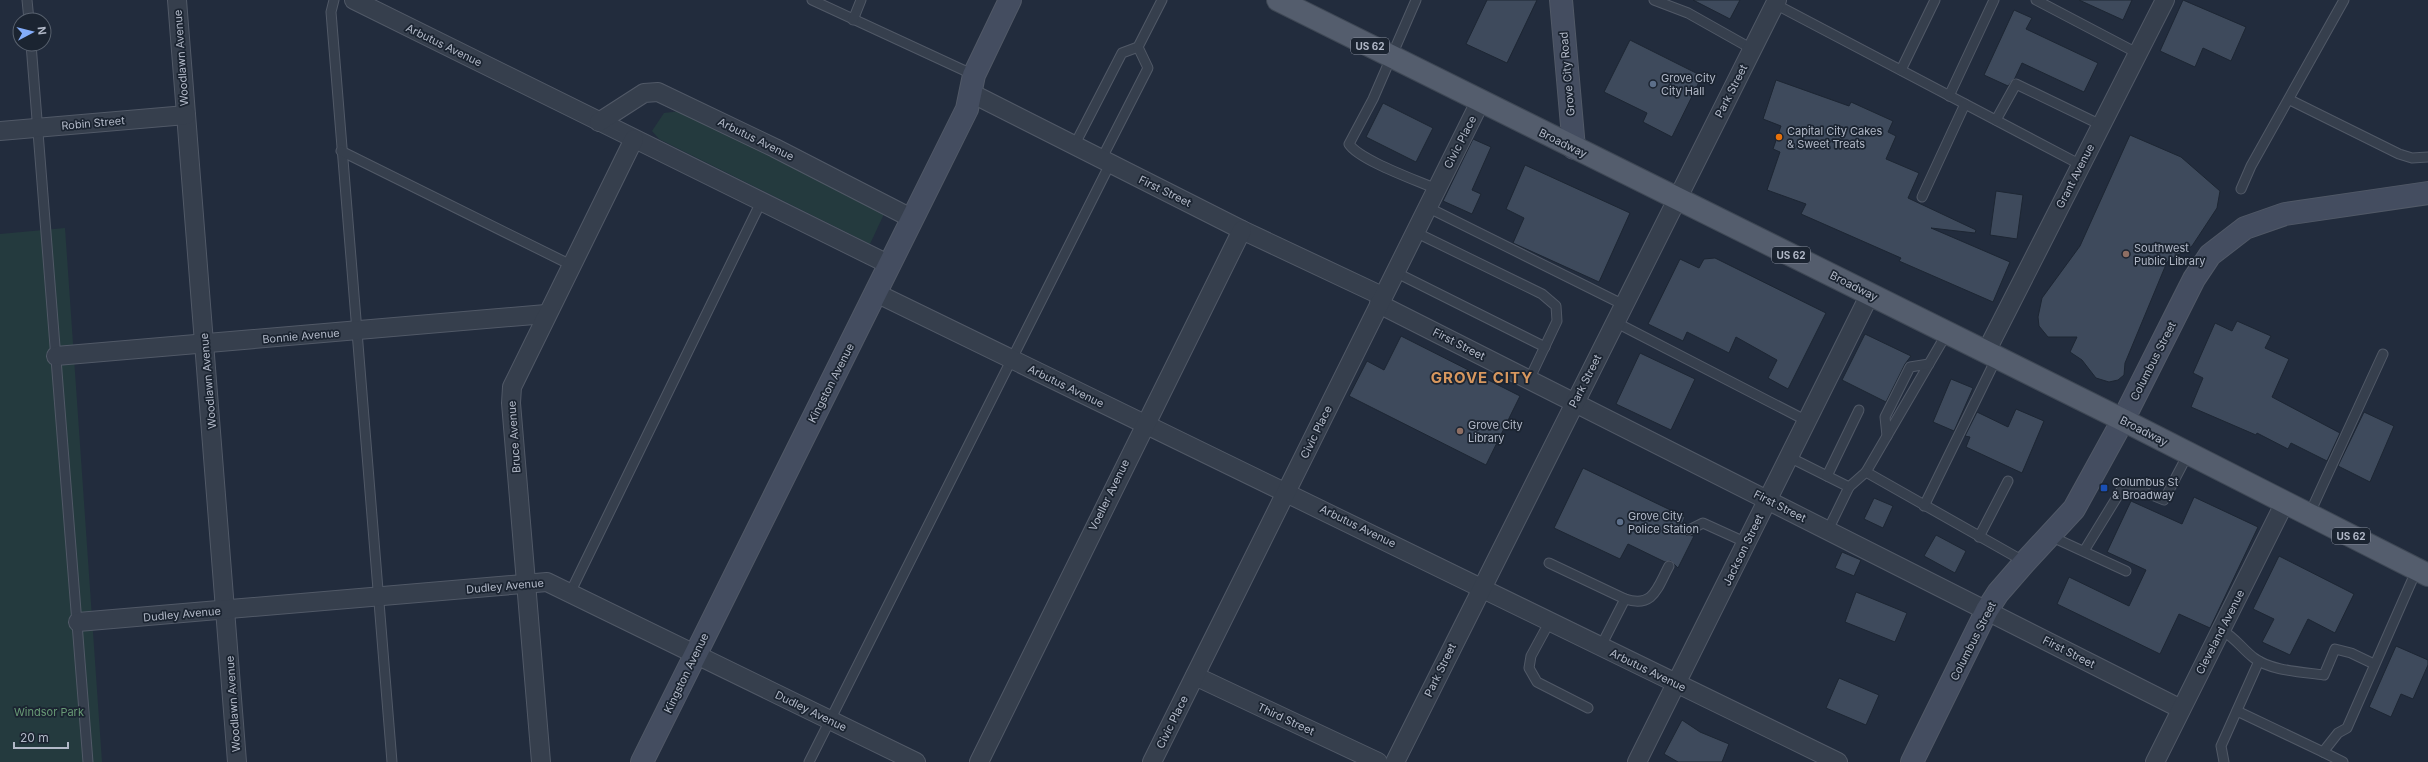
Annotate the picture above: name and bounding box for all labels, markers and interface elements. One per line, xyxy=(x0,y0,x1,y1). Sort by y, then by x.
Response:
street label: Woodlawn Avenue xyxy=(171,9,191,107)
north arrow xyxy=(12,12,52,52)
street label: Arbutus Avenue xyxy=(404,21,484,69)
text: N xyxy=(34,26,49,36)
street label: Grove City Road xyxy=(1556,31,1578,117)
road number: US 62 xyxy=(1351,38,1389,54)
street label: Park Street xyxy=(1712,62,1751,120)
place label: Grove City City Hall xyxy=(1661,71,1716,98)
marker: Grove City City Hall xyxy=(1648,79,1658,89)
street label: Robin Street xyxy=(61,113,126,133)
street label: Civic Place xyxy=(1441,113,1479,171)
street label: Arbutus Avenue xyxy=(716,115,796,163)
place label: Capital City Cakes & Sweet Treats xyxy=(1787,124,1882,151)
street label: Broadway xyxy=(1537,125,1589,161)
marker: Capital City Cakes & Sweet Treats xyxy=(1774,132,1784,142)
street label: Grant Avenue xyxy=(2053,141,2097,211)
street label: First Street xyxy=(1136,172,1194,210)
place label: Southwest Public Library xyxy=(2134,241,2205,268)
road number: US 62 xyxy=(1772,247,1810,263)
marker: Southwest Public Library xyxy=(2121,249,2131,259)
street label: Broadway xyxy=(1828,268,1880,304)
street label: Columbus Street xyxy=(2127,319,2179,403)
street label: First Street xyxy=(1430,325,1488,363)
street label: Bonnie Avenue xyxy=(262,326,340,346)
street label: Woodlawn Avenue xyxy=(197,332,219,430)
street label: Kingston Avenue xyxy=(805,341,857,425)
street label: Park Street xyxy=(1566,352,1605,410)
street label: Arbutus Avenue xyxy=(1026,362,1106,410)
district label: GROVE CITY xyxy=(1431,368,1533,387)
street label: Bruce Avenue xyxy=(504,400,524,474)
street label: Civic Place xyxy=(1297,403,1335,461)
street label: Broadway xyxy=(2118,413,2170,449)
place label: Grove City Library xyxy=(1468,418,1523,445)
marker: Grove City Library xyxy=(1455,426,1465,436)
street label: Voeller Avenue xyxy=(1086,457,1132,533)
place label: Columbus St & Broadway xyxy=(2112,475,2179,502)
marker: Columbus St & Broadway xyxy=(2099,483,2109,493)
street label: First Street xyxy=(1751,487,1809,525)
street label: Arbutus Avenue xyxy=(1318,502,1398,550)
place label: Grove City Police Station xyxy=(1628,509,1699,536)
street label: Jackson Street xyxy=(1720,512,1767,588)
marker: Grove City Police Station xyxy=(1615,517,1625,527)
road number: US 62 xyxy=(2332,528,2370,544)
street label: Dudley Avenue xyxy=(466,576,544,596)
street label: Cleveland Avenue xyxy=(2193,587,2247,677)
street label: Columbus Street xyxy=(1947,599,1999,683)
street label: Dudley Avenue xyxy=(143,604,221,624)
street label: Kingston Avenue xyxy=(661,631,711,715)
street label: First Street xyxy=(2040,633,2098,671)
street label: Park Street xyxy=(1421,641,1459,699)
street label: Arbutus Avenue xyxy=(1608,646,1688,694)
street label: Woodlawn Avenue xyxy=(223,655,243,753)
street label: Dudley Avenue xyxy=(773,688,849,734)
street label: Civic Place xyxy=(1153,693,1191,751)
street label: Third Street xyxy=(1255,700,1317,738)
park label: Windsor Park xyxy=(14,705,84,719)
scale bar xyxy=(14,724,68,750)
text: 20 m xyxy=(20,730,49,745)

